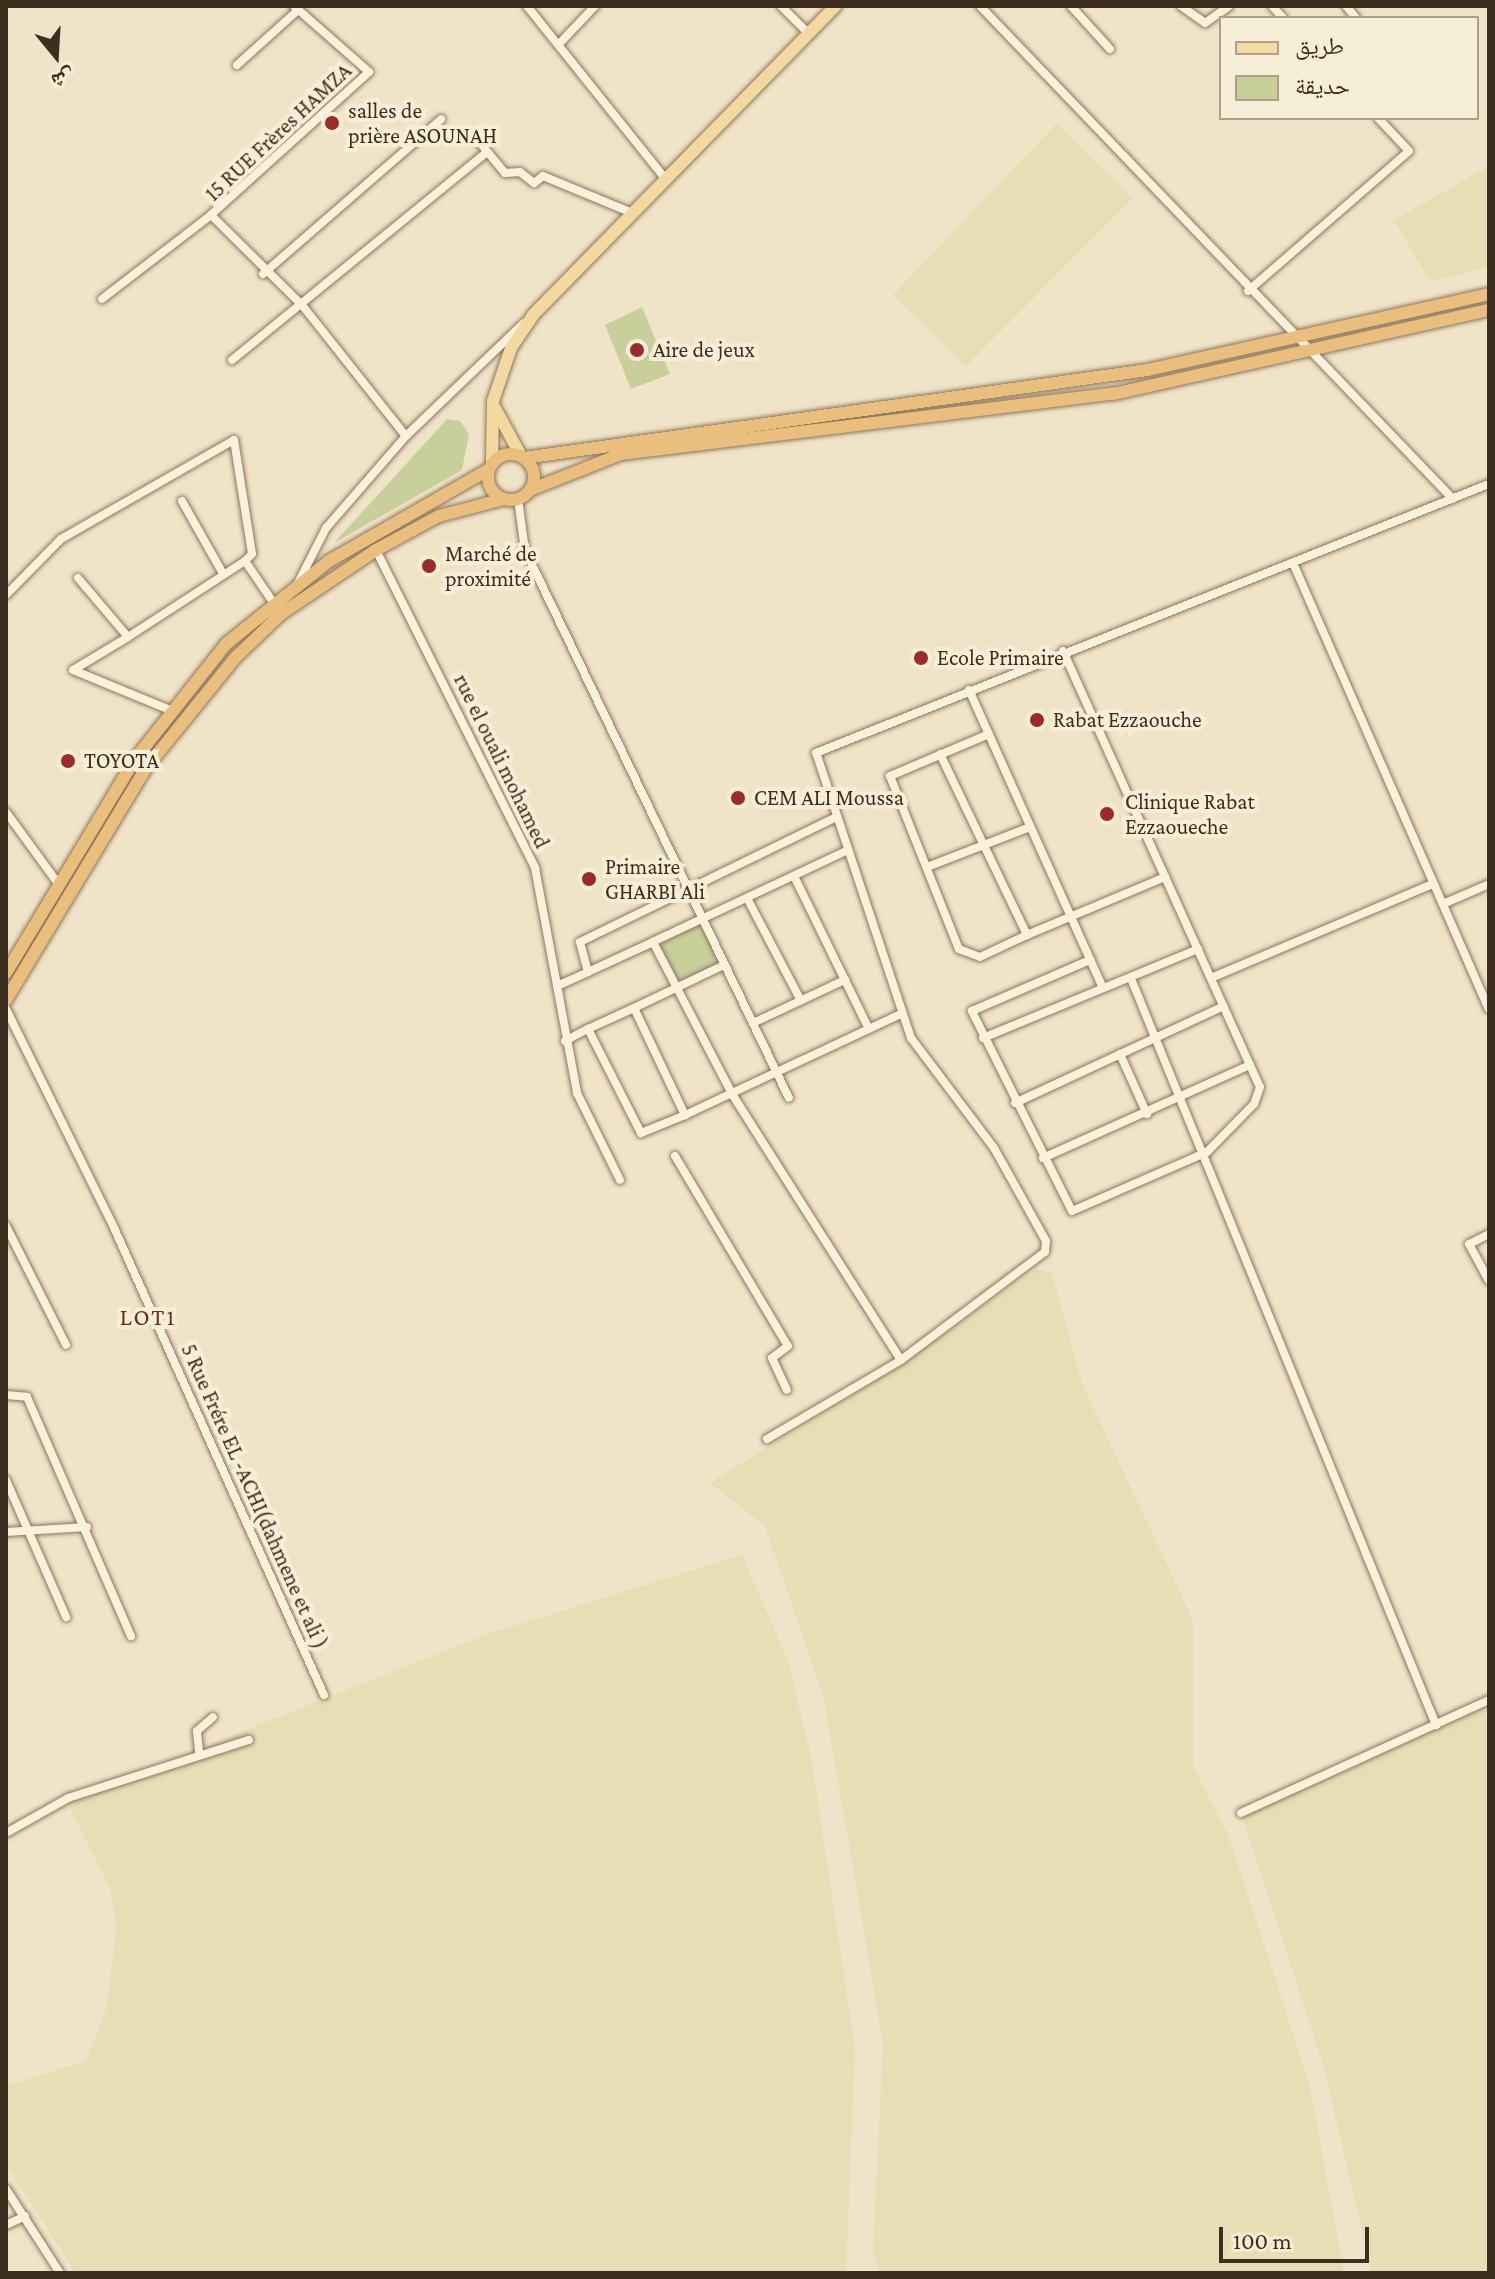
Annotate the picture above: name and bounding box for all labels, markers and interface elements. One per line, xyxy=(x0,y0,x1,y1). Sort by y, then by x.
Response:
north arrow xyxy=(16,16,96,96)
legend xyxy=(1219,16,1479,120)
text: طريق xyxy=(1295,32,1344,59)
street label: 15 RUE Frères HAMZA xyxy=(199,57,357,207)
text: ش xyxy=(49,64,79,95)
text: حديقة xyxy=(1295,72,1350,99)
place label: salles de prière ASOUNAH xyxy=(348,97,497,148)
marker: salles de prière ASOUNAH xyxy=(323,114,341,132)
place label: Aire de jeux xyxy=(653,337,755,363)
marker: Aire de jeux xyxy=(628,341,646,359)
place label: Marché de proximité xyxy=(445,540,537,592)
marker: Marché de proximité xyxy=(420,557,438,575)
place label: Ecole Primaire xyxy=(937,645,1064,671)
marker: Ecole Primaire xyxy=(912,649,930,667)
street label: rue el ouali mohamed xyxy=(448,669,556,853)
place label: Rabat Ezzaouche xyxy=(1053,707,1202,733)
marker: Rabat Ezzaouche xyxy=(1028,711,1046,729)
place label: TOYOTA xyxy=(84,748,159,774)
marker: TOYOTA xyxy=(59,752,77,770)
place label: CEM ALI Moussa xyxy=(754,785,904,811)
place label: Clinique Rabat Ezzaoueche xyxy=(1125,788,1255,840)
marker: CEM ALI Moussa xyxy=(729,789,747,807)
marker: Clinique Rabat Ezzaoueche xyxy=(1096,803,1118,825)
place label: Primaire GHARBI Ali xyxy=(605,853,705,904)
marker: Primaire GHARBI Ali xyxy=(580,870,598,888)
district label: LOT1 xyxy=(120,1303,176,1331)
street label: 5 Rue Frére EL -ACHI(dahmene et ali ) xyxy=(176,1339,334,1653)
scale bar xyxy=(1223,2211,1373,2261)
text: 100 m xyxy=(1233,2227,1292,2254)

